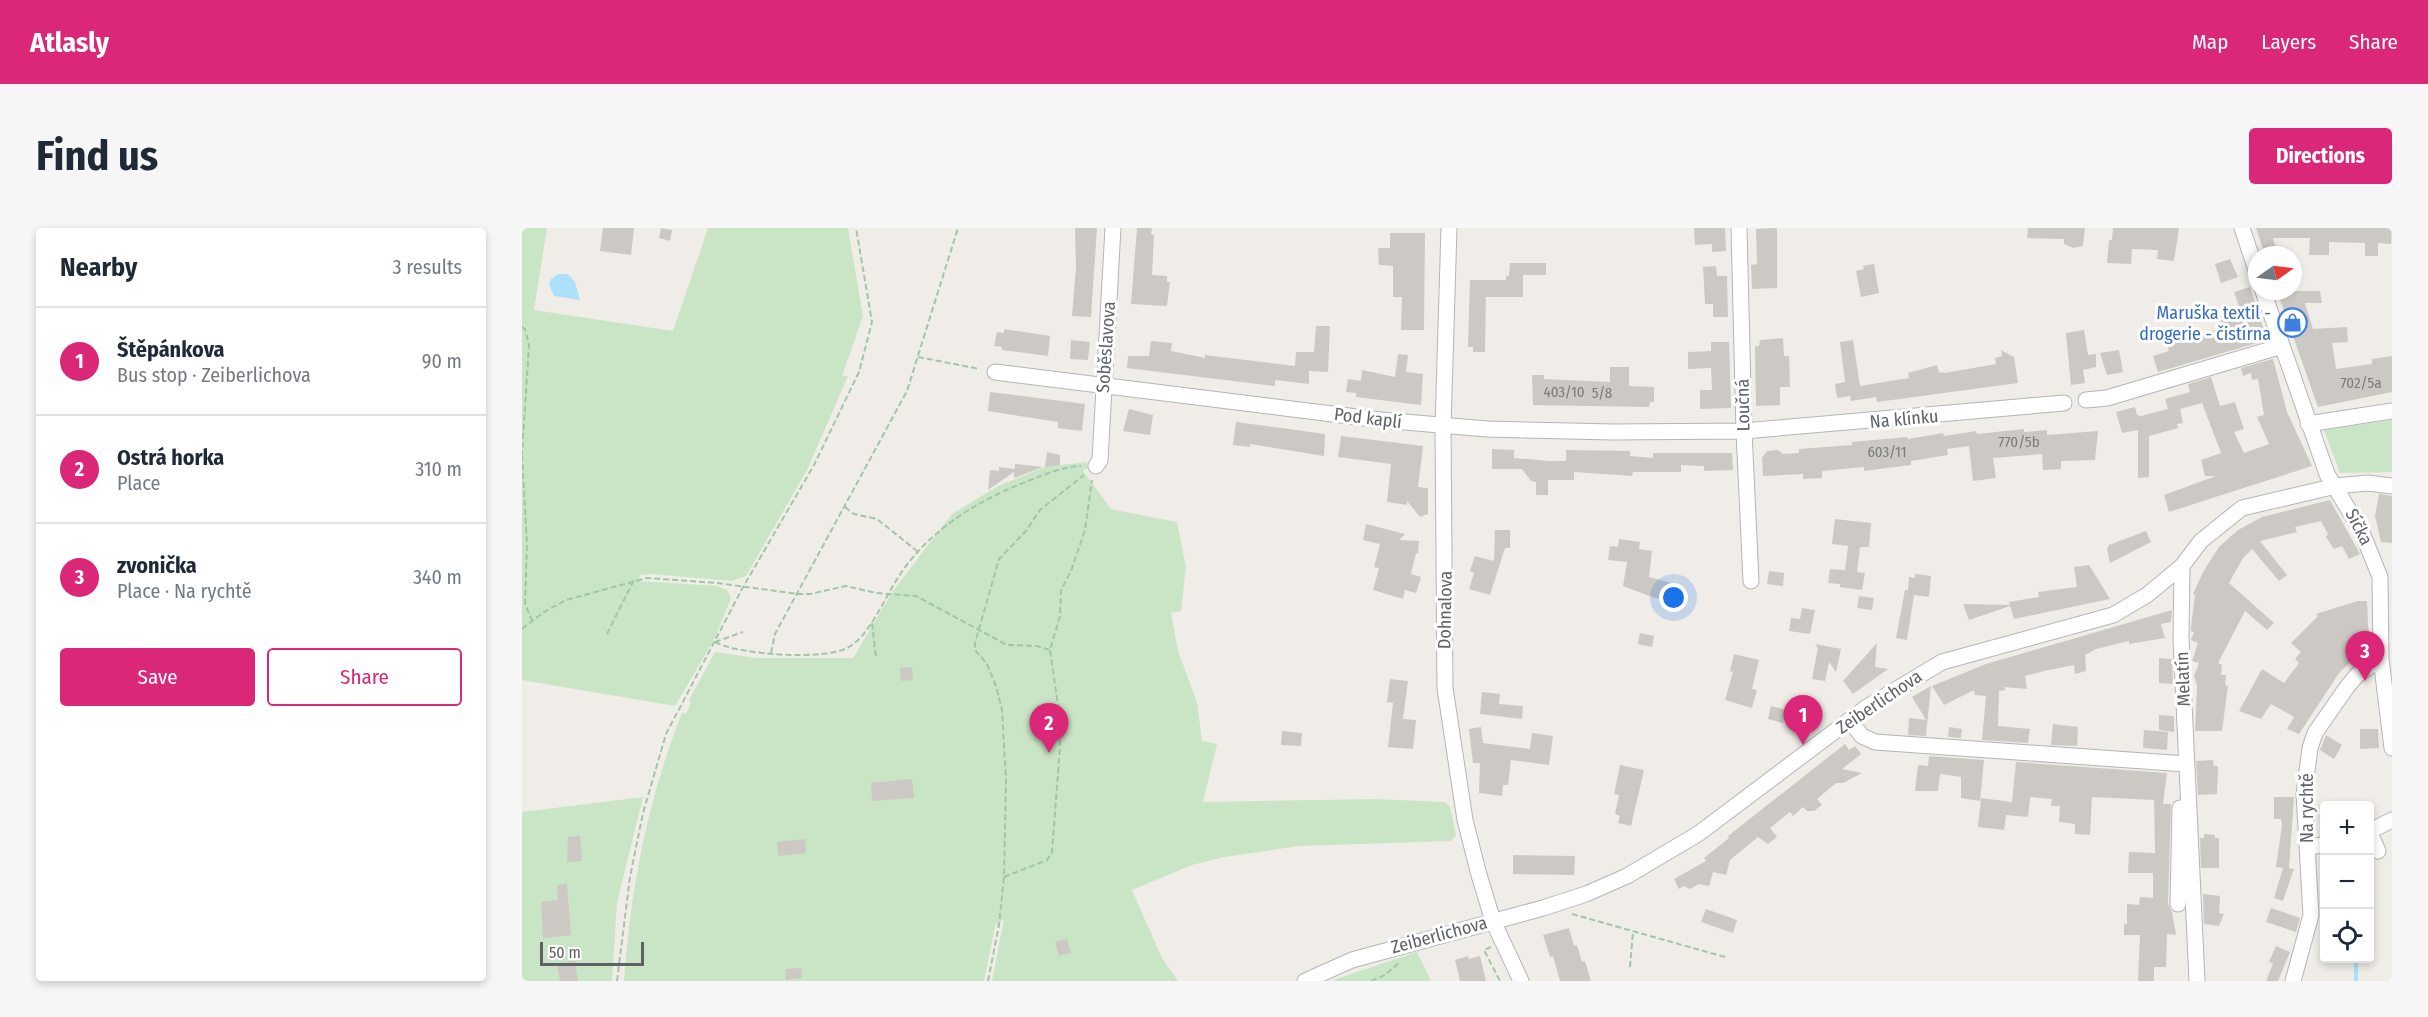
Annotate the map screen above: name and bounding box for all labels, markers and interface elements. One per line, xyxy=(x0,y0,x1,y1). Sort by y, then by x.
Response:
text: Atlasly xyxy=(30,26,109,59)
text: Map xyxy=(2192,29,2228,55)
text: Layers xyxy=(2261,29,2316,55)
text: Share xyxy=(2349,29,2398,55)
button: Directions xyxy=(2249,128,2392,184)
text: Find us xyxy=(36,131,158,181)
north arrow xyxy=(2248,246,2302,300)
text: Nearby xyxy=(60,252,137,283)
text: 3 results xyxy=(393,255,462,279)
street label: Soběslavova xyxy=(1092,300,1120,393)
place label: Maruška textil - drogerie - čistírna xyxy=(2139,302,2271,345)
shop icon: Maruška textil - drogerie - čistírna xyxy=(2276,307,2308,339)
text: Štěpánkova xyxy=(117,336,225,363)
text: 1 xyxy=(75,349,84,373)
text: 90 m xyxy=(422,349,462,373)
text: Bus stop · Zeiberlichova xyxy=(117,363,311,387)
house number: 702/5a xyxy=(2340,374,2382,392)
street label: Loučná xyxy=(1732,378,1754,431)
house number: 403/10 xyxy=(1543,383,1585,401)
house number: 5/8 xyxy=(1592,384,1612,402)
street label: Pod kaplí xyxy=(1333,403,1404,433)
street label: Na klínku xyxy=(1869,405,1939,433)
house number: 770/5b xyxy=(1998,433,2040,451)
house number: 603/11 xyxy=(1867,443,1907,461)
text: Ostrá horka xyxy=(117,444,224,471)
text: 2 xyxy=(75,457,84,481)
text: 310 m xyxy=(415,457,462,481)
text: Place xyxy=(117,471,160,495)
street label: Síčka xyxy=(2341,505,2378,549)
text: zvonička xyxy=(117,552,197,579)
text: 3 xyxy=(75,565,84,589)
text: 340 m xyxy=(413,565,462,589)
street label: Dohnalova xyxy=(1433,571,1457,649)
text: Place · Na rychtě xyxy=(117,579,252,603)
your location xyxy=(1659,583,1688,612)
pin: 3 xyxy=(2346,632,2384,681)
button: Save xyxy=(60,648,255,706)
button: Share xyxy=(267,648,462,706)
street label: Melatín xyxy=(2171,651,2195,707)
street label: Zeiberlichova xyxy=(1832,665,1926,739)
pin: 1 xyxy=(1784,696,1822,745)
pin: 2 xyxy=(1030,704,1068,753)
street label: Na rychtě xyxy=(2296,773,2318,843)
map controls xyxy=(2320,801,2374,963)
button: + xyxy=(2320,801,2374,855)
button: − xyxy=(2320,855,2374,909)
button: locate xyxy=(2320,909,2374,963)
street label: Zeiberlichova xyxy=(1388,912,1490,958)
scale bar xyxy=(540,939,644,966)
text: 50 m xyxy=(549,943,581,962)

